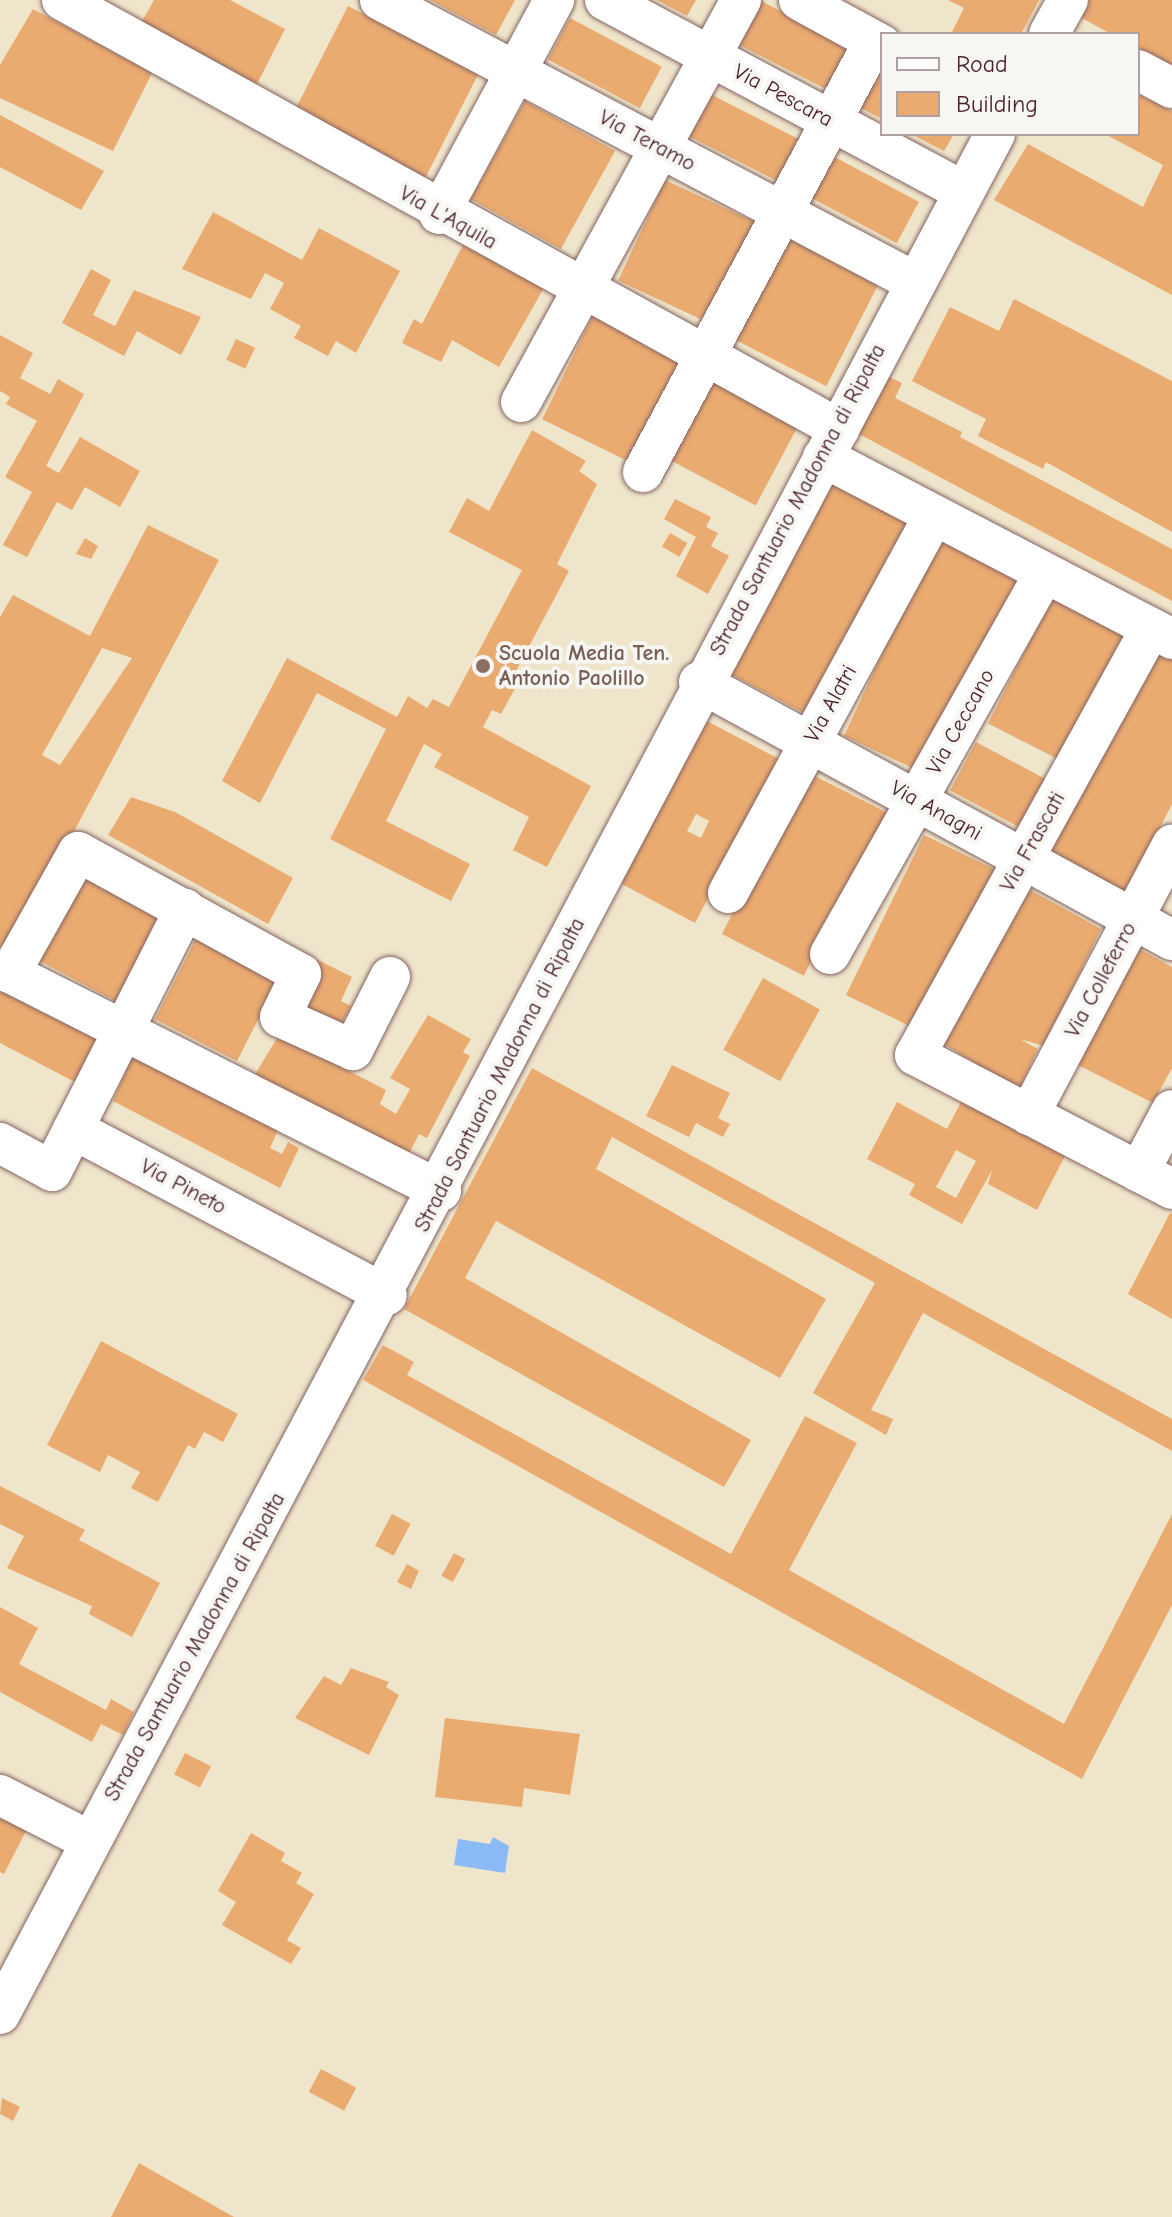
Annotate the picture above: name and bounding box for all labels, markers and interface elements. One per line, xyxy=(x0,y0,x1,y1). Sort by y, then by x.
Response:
legend xyxy=(880,32,1140,136)
text: Road xyxy=(956,50,1008,78)
street label: Via Pescara xyxy=(729,59,837,133)
text: Building xyxy=(956,90,1038,118)
street label: Via Teramo xyxy=(594,105,700,177)
street label: Via L'Aquila xyxy=(395,180,501,256)
street label: Strada Santuario Madonna di Ripalta xyxy=(704,340,892,660)
place label: Scuola Media Ten. Antonio Paolillo xyxy=(499,640,669,692)
marker: Scuola Media Ten. Antonio Paolillo xyxy=(474,657,492,675)
street label: Via Alatri xyxy=(799,661,863,747)
street label: Via Ceccano xyxy=(921,665,1001,779)
street label: Via Anagni xyxy=(886,775,986,847)
street label: Via Frascati xyxy=(995,787,1071,897)
street label: Strada Santuario Madonna di Ripalta xyxy=(409,914,591,1236)
street label: Via Colleferro xyxy=(1060,918,1142,1042)
street label: Via Pineto xyxy=(136,1153,230,1221)
street label: Strada Santuario Madonna di Ripalta xyxy=(99,1488,291,1806)

